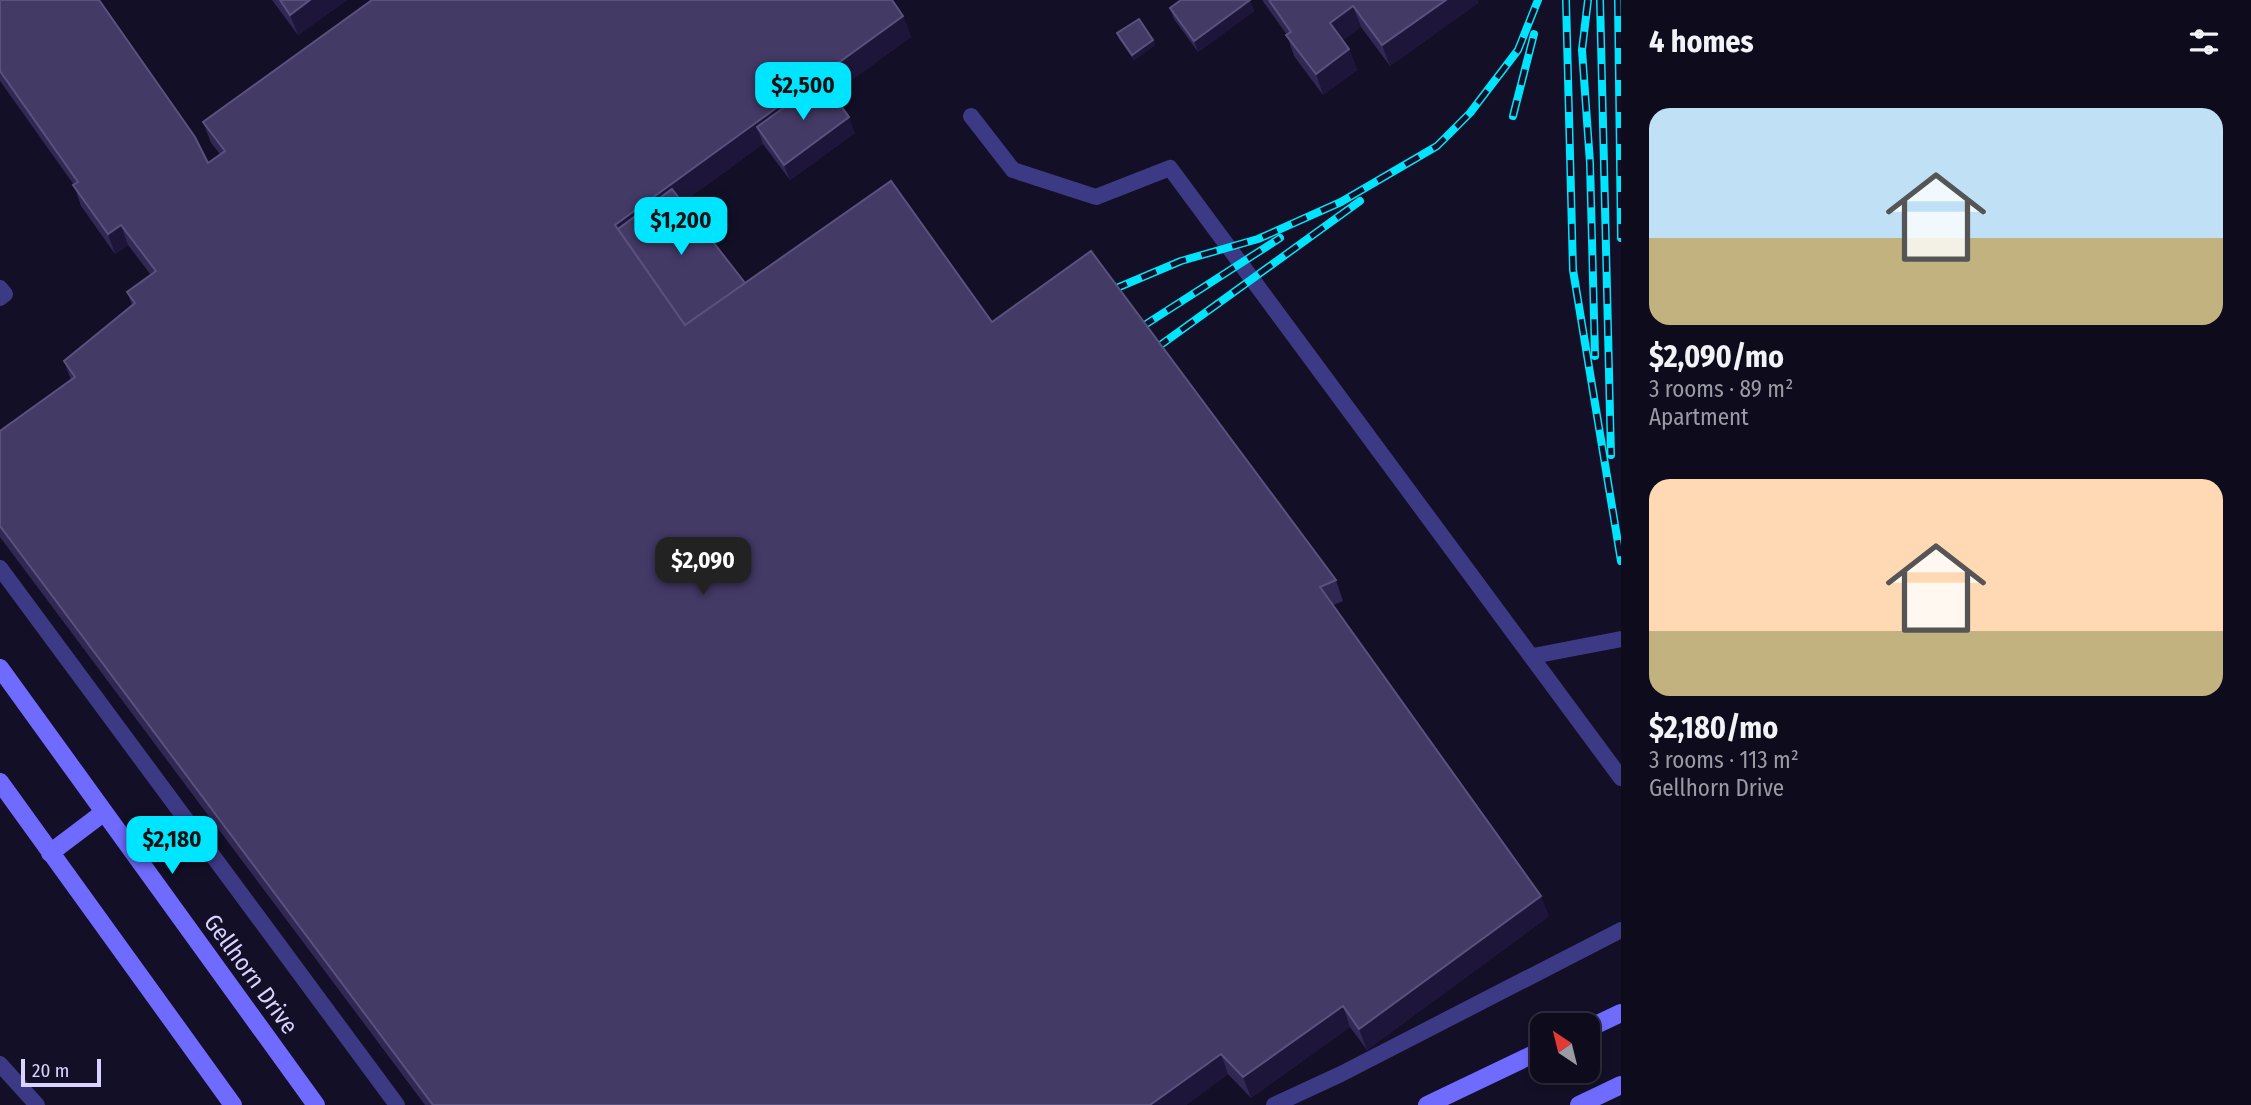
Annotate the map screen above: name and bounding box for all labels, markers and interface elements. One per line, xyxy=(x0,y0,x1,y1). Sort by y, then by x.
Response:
icon: filters xyxy=(2185,23,2223,61)
text: 4 homes xyxy=(1649,24,1754,60)
pin: $2,500 xyxy=(746,62,860,122)
text: $2,500 xyxy=(771,71,835,99)
icon: home xyxy=(1873,154,1999,280)
pin: $1,200 xyxy=(624,198,738,257)
text: $1,200 xyxy=(650,206,712,234)
text: $2,090/mo xyxy=(1649,339,1784,375)
text: 3 rooms · 89 m² xyxy=(1649,375,1793,403)
text: Apartment xyxy=(1649,403,1749,431)
icon: home xyxy=(1873,525,1999,651)
pin: $2,090 xyxy=(646,538,760,597)
text: $2,090 xyxy=(671,546,735,574)
text: $2,180/mo xyxy=(1649,710,1778,746)
text: 3 rooms · 113 m² xyxy=(1649,746,1799,774)
text: Gellhorn Drive xyxy=(1649,774,1784,802)
pin: $2,180 xyxy=(115,816,229,876)
text: $2,180 xyxy=(142,825,202,853)
street label: Gellhorn Drive xyxy=(198,909,304,1039)
north arrow xyxy=(1530,1013,1600,1083)
map controls xyxy=(1530,1013,1600,1083)
scale bar xyxy=(21,1056,102,1088)
text: 20 m xyxy=(32,1059,69,1082)

